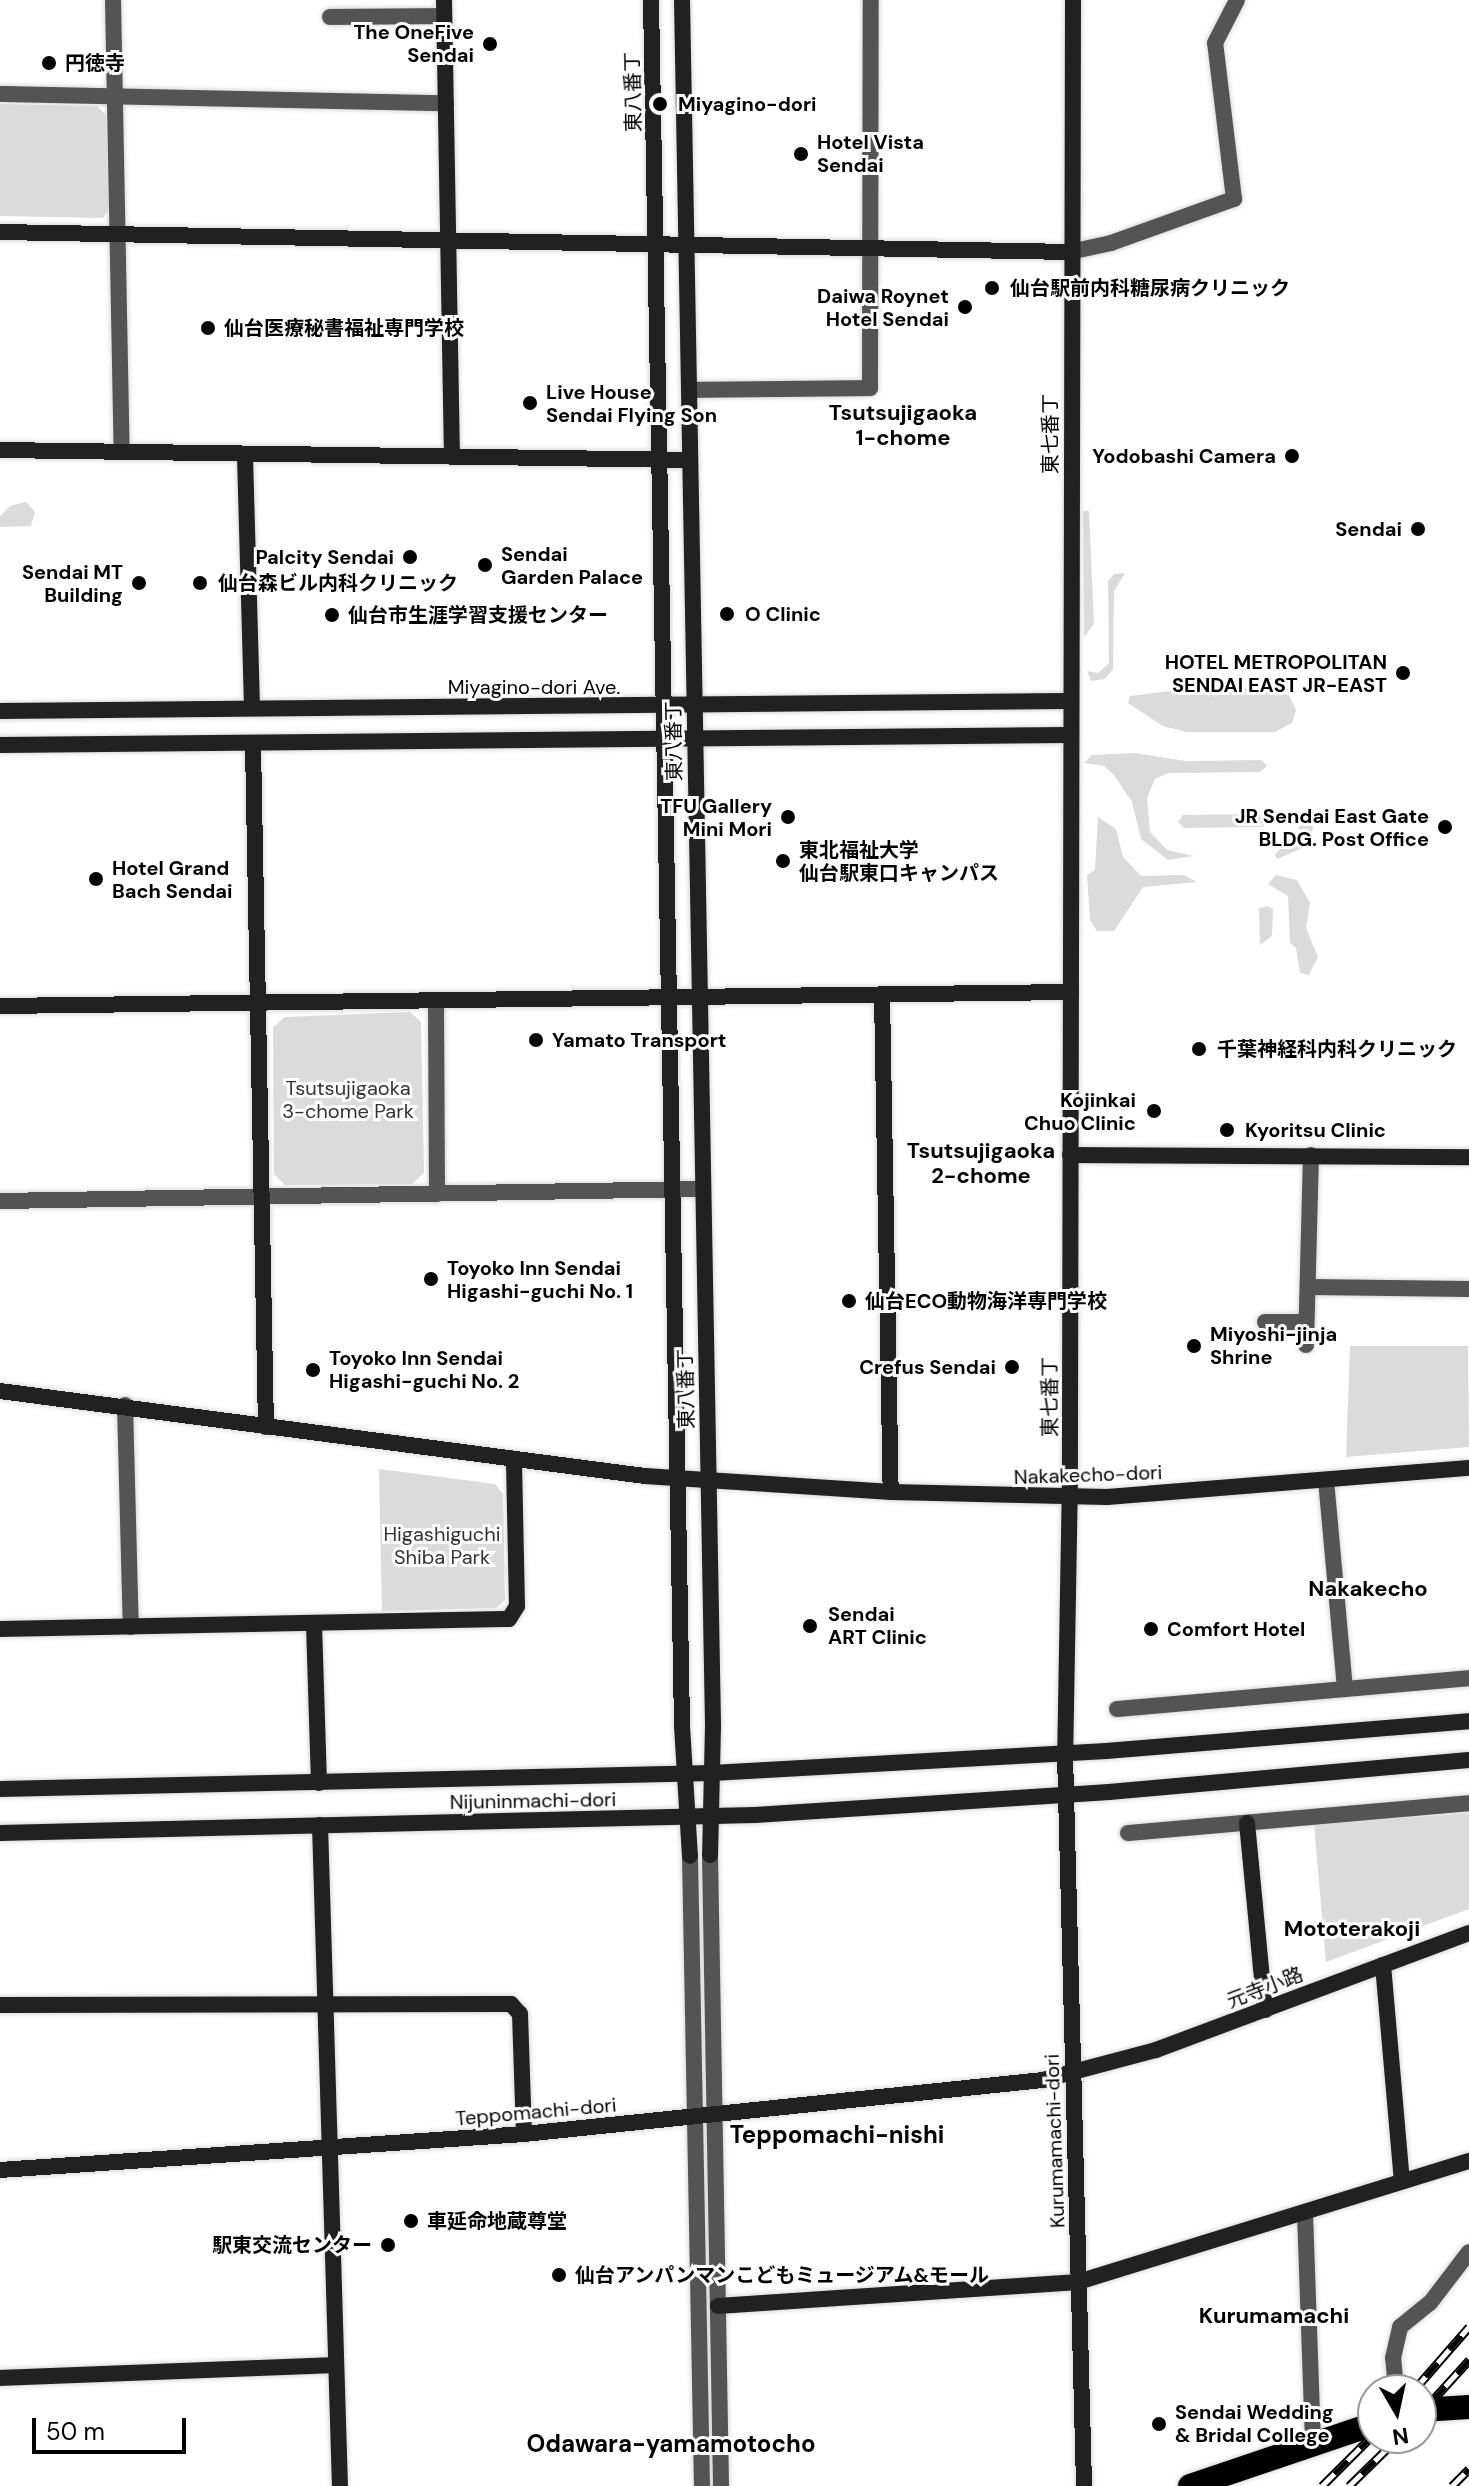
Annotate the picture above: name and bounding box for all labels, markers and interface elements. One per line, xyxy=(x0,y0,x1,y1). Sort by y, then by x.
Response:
place label: The OneFive Sendai xyxy=(353,20,474,67)
marker: The OneFive Sendai xyxy=(481,35,499,53)
place label: 円徳寺 xyxy=(65,51,125,75)
street label: 東八番丁 xyxy=(620,52,646,132)
marker: 円徳寺 xyxy=(40,54,58,72)
place label: Miyagino-dori xyxy=(678,92,817,116)
marker: Miyagino-dori xyxy=(649,93,671,115)
place label: Hotel Vista Sendai xyxy=(817,130,924,177)
marker: Hotel Vista Sendai xyxy=(792,145,810,163)
place label: 仙台駅前内科糖尿病クリニック xyxy=(1010,276,1290,300)
marker: 仙台駅前内科糖尿病クリニック xyxy=(981,277,1003,299)
place label: Daiwa Roynet Hotel Sendai xyxy=(817,284,949,331)
marker: Daiwa Roynet Hotel Sendai xyxy=(956,298,974,316)
place label: 仙台医療秘書福祉専門学校 xyxy=(224,316,464,340)
marker: 仙台医療秘書福祉専門学校 xyxy=(199,319,217,337)
place label: Live House Sendai Flying Son xyxy=(546,380,717,427)
marker: Live House Sendai Flying Son xyxy=(521,394,539,412)
street label: 東七番丁 xyxy=(1038,394,1062,474)
district label: Tsutsujigaoka 1-chome xyxy=(829,399,977,450)
place label: Yodobashi Camera xyxy=(1092,444,1276,468)
marker: Yodobashi Camera xyxy=(1283,447,1301,465)
place label: Sendai xyxy=(1335,517,1402,541)
marker: Sendai xyxy=(1409,520,1427,538)
place label: Sendai Garden Palace xyxy=(501,542,643,589)
place label: Palcity Sendai xyxy=(255,545,394,569)
marker: Palcity Sendai xyxy=(401,548,419,566)
marker: Sendai Garden Palace xyxy=(476,556,494,574)
place label: Sendai MT Building xyxy=(22,560,123,607)
place label: 仙台森ビル内科クリニック xyxy=(218,571,458,595)
marker: 仙台森ビル内科クリニック xyxy=(189,572,211,594)
marker: Sendai MT Building xyxy=(130,574,148,592)
place label: O Clinic xyxy=(745,602,821,626)
place label: 仙台市生涯学習支援センター xyxy=(348,603,608,627)
marker: O Clinic xyxy=(716,603,738,625)
marker: 仙台市生涯学習支援センター xyxy=(323,606,341,624)
place label: HOTEL METROPOLITAN SENDAI EAST JR-EAST xyxy=(1165,650,1387,697)
marker: HOTEL METROPOLITAN SENDAI EAST JR-EAST xyxy=(1394,664,1412,682)
street label: Miyagino-dori Ave. xyxy=(448,675,620,699)
street label: 東八番丁 xyxy=(661,701,687,781)
place label: TFU Gallery Mini Mori xyxy=(660,794,772,841)
place label: JR Sendai East Gate BLDG. Post Office xyxy=(1235,804,1429,851)
marker: TFU Gallery Mini Mori xyxy=(779,808,797,826)
marker: JR Sendai East Gate BLDG. Post Office xyxy=(1436,818,1454,836)
place label: 東北福祉大学 仙台駅東口キャンパス xyxy=(799,838,999,885)
marker: 東北福祉大学 仙台駅東口キャンパス xyxy=(774,852,792,870)
place label: Hotel Grand Bach Sendai xyxy=(112,856,232,903)
marker: Hotel Grand Bach Sendai xyxy=(87,870,105,888)
place label: Yamato Transport xyxy=(552,1028,727,1052)
marker: Yamato Transport xyxy=(527,1031,545,1049)
place label: 千葉神経科内科クリニック xyxy=(1217,1037,1457,1061)
marker: 千葉神経科内科クリニック xyxy=(1188,1038,1210,1060)
park label: Tsutsujigaoka 3-chome Park xyxy=(282,1077,414,1124)
place label: Kojinkai Chuo Clinic xyxy=(1024,1088,1136,1135)
marker: Kojinkai Chuo Clinic xyxy=(1143,1100,1165,1122)
place label: Kyoritsu Clinic xyxy=(1245,1118,1386,1142)
marker: Kyoritsu Clinic xyxy=(1216,1119,1238,1141)
district label: Tsutsujigaoka 2-chome xyxy=(907,1137,1055,1188)
place label: Toyoko Inn Sendai Higashi-guchi No. 1 xyxy=(447,1256,633,1303)
marker: Toyoko Inn Sendai Higashi-guchi No. 1 xyxy=(422,1270,440,1288)
place label: 仙台ECO動物海洋専門学校 xyxy=(865,1289,1107,1313)
marker: 仙台ECO動物海洋専門学校 xyxy=(840,1292,858,1310)
place label: Miyoshi-jinja Shrine xyxy=(1210,1322,1337,1369)
marker: Miyoshi-jinja Shrine xyxy=(1185,1337,1203,1355)
place label: Toyoko Inn Sendai Higashi-guchi No. 2 xyxy=(329,1346,519,1393)
street label: 東八番丁 xyxy=(673,1349,699,1429)
place label: Crefus Sendai xyxy=(859,1355,996,1379)
street label: 東七番丁 xyxy=(1038,1357,1062,1437)
marker: Crefus Sendai xyxy=(1003,1358,1021,1376)
marker: Toyoko Inn Sendai Higashi-guchi No. 2 xyxy=(304,1361,322,1379)
street label: Nakakecho-dori xyxy=(1013,1460,1163,1490)
park label: Higashiguchi Shiba Park xyxy=(383,1523,501,1570)
district label: Nakakecho xyxy=(1308,1576,1428,1602)
place label: Sendai ART Clinic xyxy=(828,1602,927,1649)
marker: Sendai ART Clinic xyxy=(799,1615,821,1637)
place label: Comfort Hotel xyxy=(1167,1617,1305,1641)
marker: Comfort Hotel xyxy=(1142,1620,1160,1638)
street label: Nijuninmachi-dori xyxy=(450,1788,616,1814)
district label: Mototerakoji xyxy=(1284,1916,1420,1942)
street label: 元寺小路 xyxy=(1223,1962,1307,2014)
street label: Kurumamachi-dori xyxy=(1040,2054,1070,2228)
street label: Teppomachi-dori xyxy=(454,2093,618,2131)
district label: Teppomachi-nishi xyxy=(730,2121,944,2149)
place label: 車延命地蔵尊堂 xyxy=(427,2209,567,2233)
marker: 車延命地蔵尊堂 xyxy=(402,2212,420,2230)
place label: 駅東交流センター xyxy=(212,2233,372,2257)
marker: 駅東交流センター xyxy=(379,2236,397,2254)
place label: 仙台アンパンマンこどもミュージアム&モール xyxy=(575,2263,991,2287)
marker: 仙台アンパンマンこどもミュージアム&モール xyxy=(550,2266,568,2284)
district label: Kurumamachi xyxy=(1199,2303,1349,2329)
north arrow xyxy=(1357,2374,1437,2454)
place label: Sendai Wedding & Bridal College xyxy=(1175,2400,1334,2447)
scale bar xyxy=(36,2402,190,2452)
marker: Sendai Wedding & Bridal College xyxy=(1150,2415,1168,2433)
text: 50 m xyxy=(46,2416,105,2447)
text: N xyxy=(1390,2421,1411,2452)
district label: Odawara-yamamotocho xyxy=(526,2430,816,2458)

